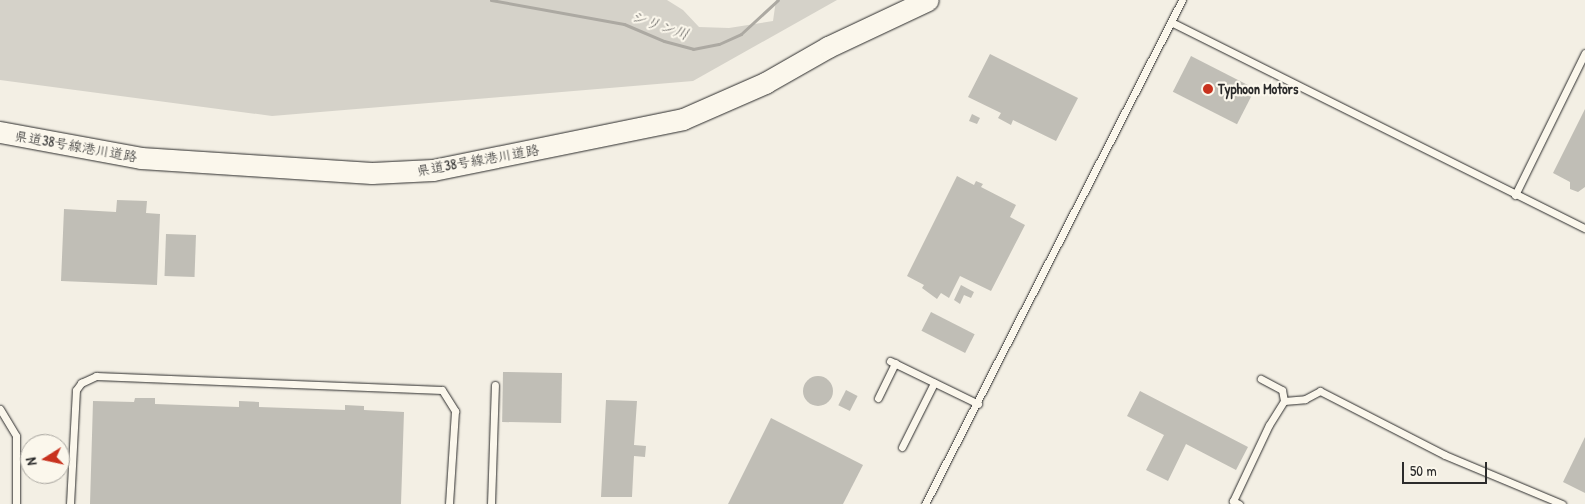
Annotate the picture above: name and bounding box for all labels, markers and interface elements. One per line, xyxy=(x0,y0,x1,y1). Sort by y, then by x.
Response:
water label: シリン川 xyxy=(629,7,691,43)
place label: Typhoon Motors xyxy=(1218,81,1298,97)
marker: Typhoon Motors xyxy=(1202,83,1214,95)
street label: 県道38号線港川道路 xyxy=(13,127,139,165)
street label: 県道38号線港川道路 xyxy=(415,141,541,179)
north arrow xyxy=(20,434,70,484)
scale bar xyxy=(1405,452,1490,484)
text: N xyxy=(21,456,41,467)
text: 50 m xyxy=(1410,460,1437,481)

